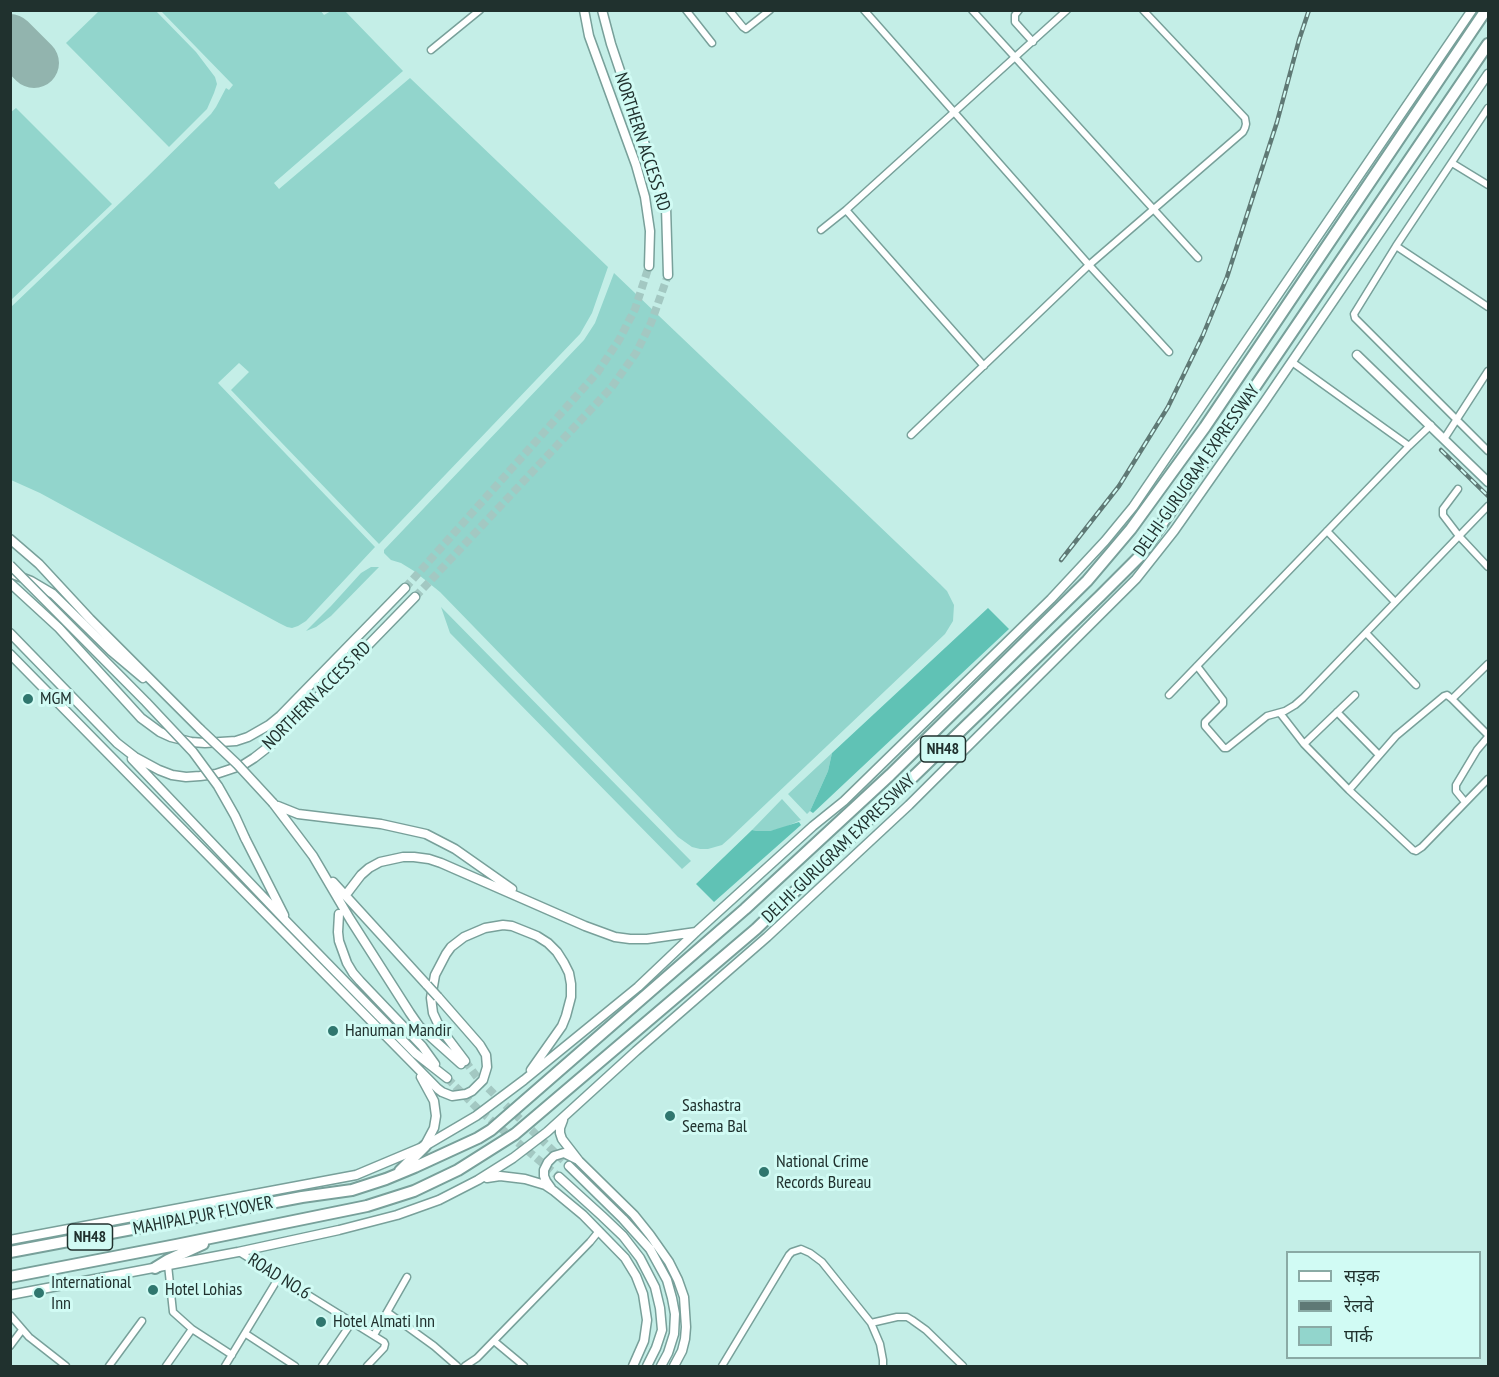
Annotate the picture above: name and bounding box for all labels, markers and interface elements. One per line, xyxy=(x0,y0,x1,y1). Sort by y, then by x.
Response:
street label: NORTHERN ACCESS RD xyxy=(609,70,675,214)
street label: DELHI-GURUGRAM EXPRESSWAY xyxy=(1129,381,1265,561)
street label: NORTHERN ACCESS RD xyxy=(258,637,376,755)
place label: MGM xyxy=(40,688,72,710)
marker: MGM xyxy=(21,692,35,706)
road number: NH48 xyxy=(920,736,966,762)
street label: DELHI-GURUGRAM EXPRESSWAY xyxy=(758,770,920,928)
place label: Hanuman Mandir xyxy=(345,1020,451,1042)
marker: Hanuman Mandir xyxy=(326,1024,340,1038)
place label: Sashastra Seema Bal xyxy=(682,1095,747,1138)
marker: Sashastra Seema Bal xyxy=(663,1109,677,1123)
place label: National Crime Records Bureau xyxy=(776,1151,871,1194)
marker: National Crime Records Bureau xyxy=(757,1165,771,1179)
street label: MAHIPALPUR FLYOVER xyxy=(131,1192,275,1240)
road number: NH48 xyxy=(68,1224,112,1250)
street label: ROAD NO.6 xyxy=(244,1249,314,1305)
legend xyxy=(1286,1251,1481,1359)
text: सड़क xyxy=(1344,1264,1380,1287)
place label: International Inn xyxy=(51,1272,131,1314)
place label: Hotel Lohias xyxy=(165,1279,242,1301)
marker: Hotel Lohias xyxy=(146,1283,160,1297)
marker: International Inn xyxy=(32,1286,46,1300)
text: रेलवे xyxy=(1344,1294,1374,1317)
place label: Hotel Almati Inn xyxy=(333,1311,435,1333)
marker: Hotel Almati Inn xyxy=(314,1315,328,1329)
text: पार्क xyxy=(1344,1324,1373,1347)

